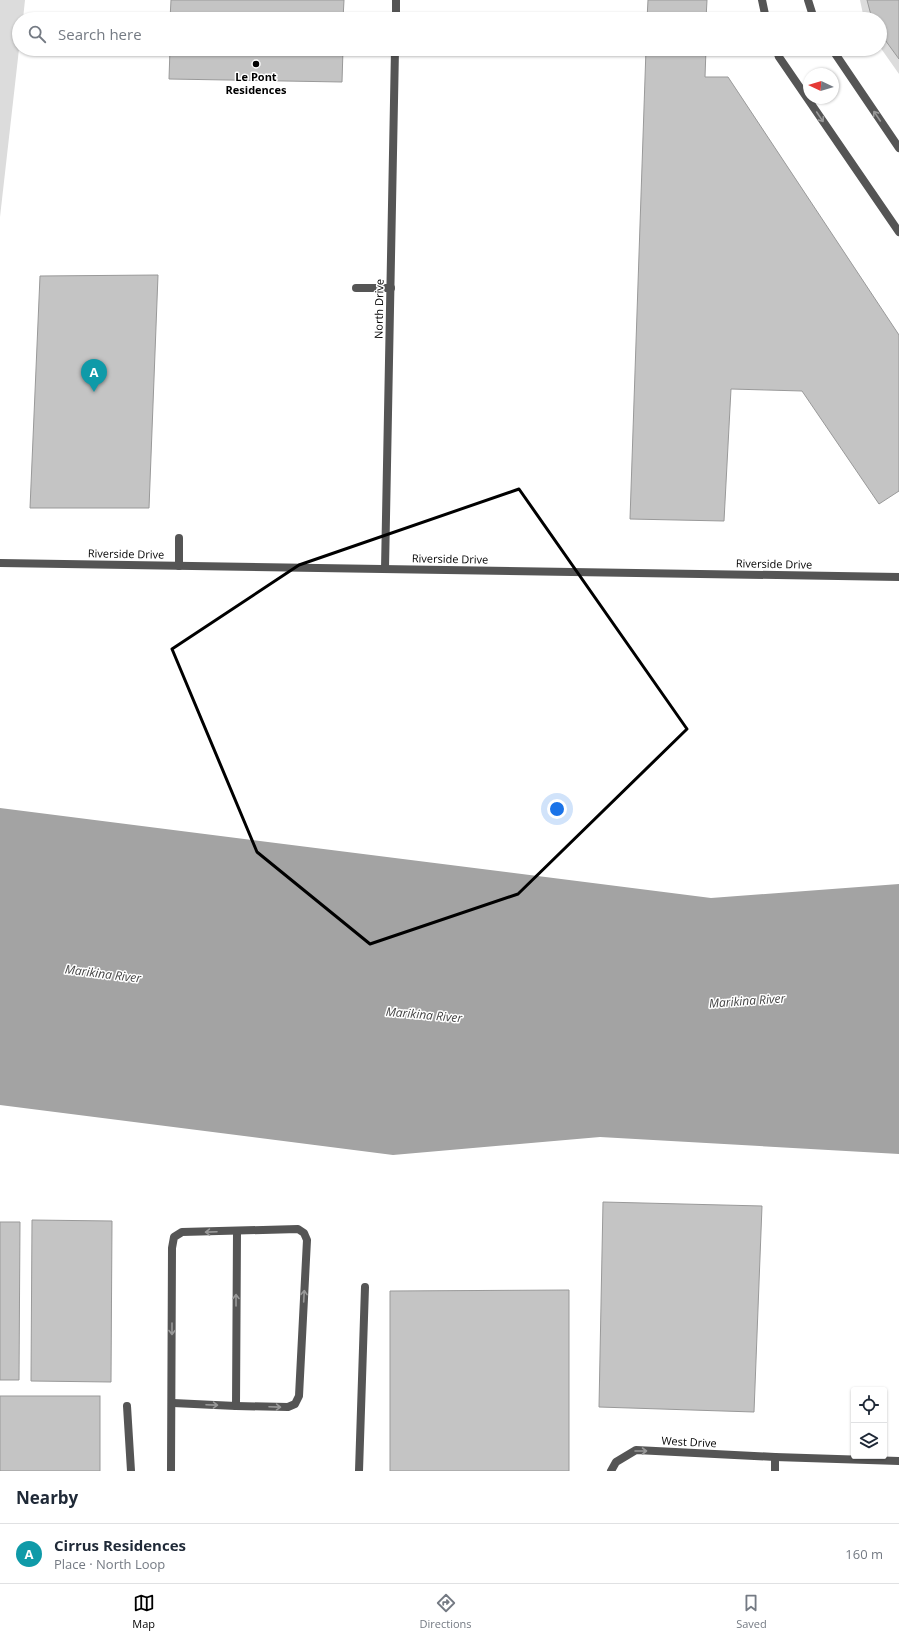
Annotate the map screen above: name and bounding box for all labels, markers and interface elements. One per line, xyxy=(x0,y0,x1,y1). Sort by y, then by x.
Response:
search box xyxy=(12,12,887,56)
icon: search xyxy=(26,23,48,45)
text: Search here xyxy=(58,24,142,44)
marker: Le Pont Residences xyxy=(251,59,261,69)
north arrow xyxy=(803,68,839,104)
place label: Le Pont Residences xyxy=(226,69,287,97)
one-way arrow xyxy=(816,111,824,122)
one-way arrow xyxy=(873,111,881,122)
street label: North Drive xyxy=(370,279,387,339)
pin: A xyxy=(81,359,107,392)
street label: Riverside Drive xyxy=(88,545,164,562)
street label: Riverside Drive xyxy=(412,550,488,567)
street label: Riverside Drive xyxy=(736,555,812,572)
your location xyxy=(547,799,567,819)
water label: Marikina River xyxy=(64,960,143,987)
water label: Marikina River xyxy=(708,989,787,1012)
water label: Marikina River xyxy=(385,1003,464,1026)
one-way arrow xyxy=(205,1228,218,1235)
one-way arrow xyxy=(301,1290,308,1303)
one-way arrow xyxy=(233,1294,240,1307)
one-way arrow xyxy=(168,1322,176,1335)
map controls xyxy=(851,1387,887,1459)
button: locate xyxy=(851,1387,887,1423)
one-way arrow xyxy=(205,1401,218,1408)
one-way arrow xyxy=(268,1403,281,1410)
button: layers xyxy=(851,1423,887,1459)
street label: West Drive xyxy=(661,1433,717,1450)
one-way arrow xyxy=(634,1447,647,1455)
text: Nearby xyxy=(16,1486,78,1509)
text: Cirrus Residences xyxy=(54,1535,186,1555)
text: A xyxy=(25,1545,33,1563)
text: 160 m xyxy=(845,1545,883,1563)
text: Place · North Loop xyxy=(54,1555,165,1573)
tab: Map xyxy=(132,1592,155,1631)
tab: Directions xyxy=(420,1592,472,1631)
tab: Saved xyxy=(736,1592,767,1631)

